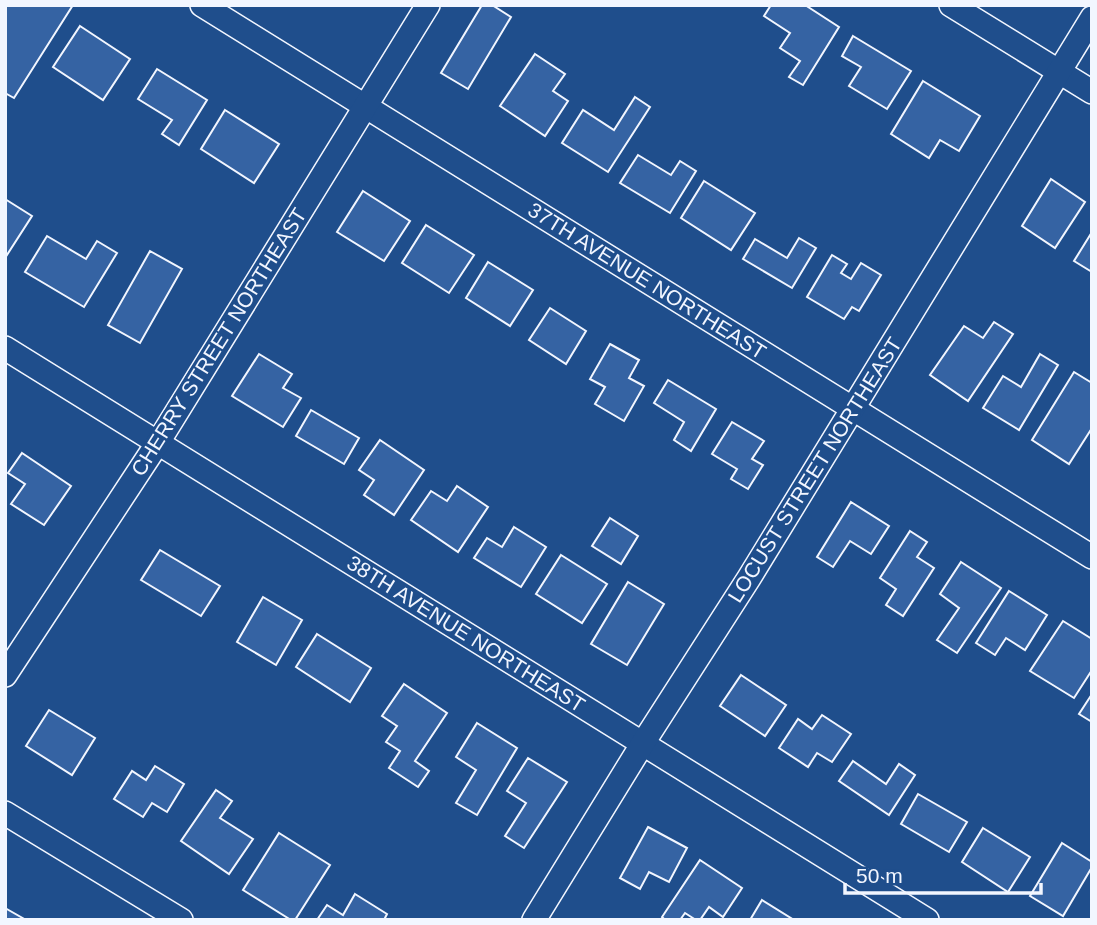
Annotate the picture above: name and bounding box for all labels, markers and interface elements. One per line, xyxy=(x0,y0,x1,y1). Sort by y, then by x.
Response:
street label: 37TH AVENUE NORTHEAST xyxy=(524,198,770,363)
street label: CHERRY STREET NORTHEAST xyxy=(126,204,311,480)
street label: LOCUST STREET NORTHEAST xyxy=(723,333,906,606)
street label: 38TH AVENUE NORTHEAST xyxy=(343,551,589,716)
scale bar xyxy=(845,852,1041,896)
text: 50 m xyxy=(856,864,903,887)

